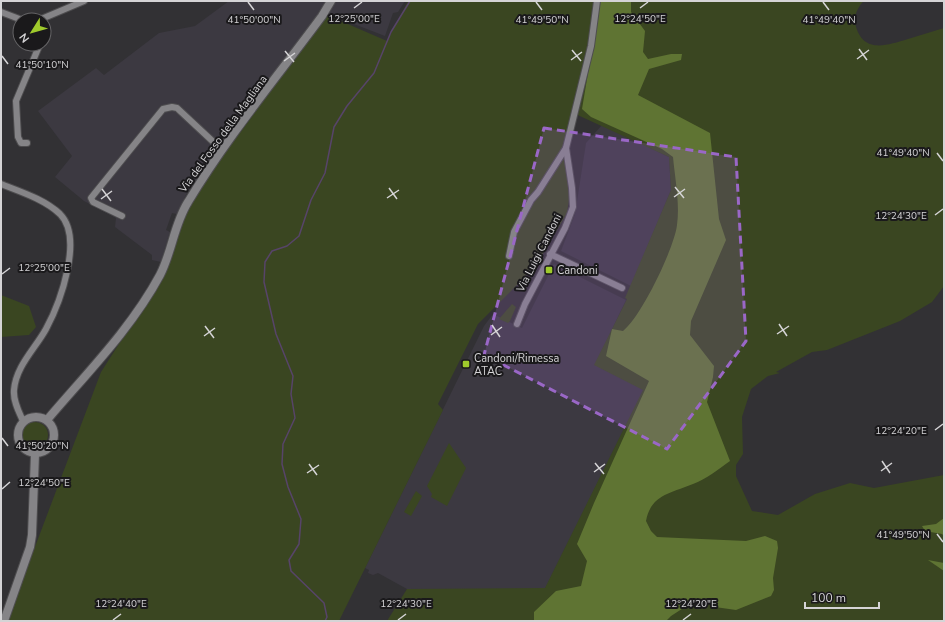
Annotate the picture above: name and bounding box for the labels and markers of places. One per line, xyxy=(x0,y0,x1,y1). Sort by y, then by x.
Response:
place label: Candoni xyxy=(557,263,598,278)
marker: Candoni xyxy=(544,265,554,275)
place label: Candoni/Rimessa ATAC xyxy=(474,351,560,379)
marker: Candoni/Rimessa ATAC xyxy=(461,359,471,369)

